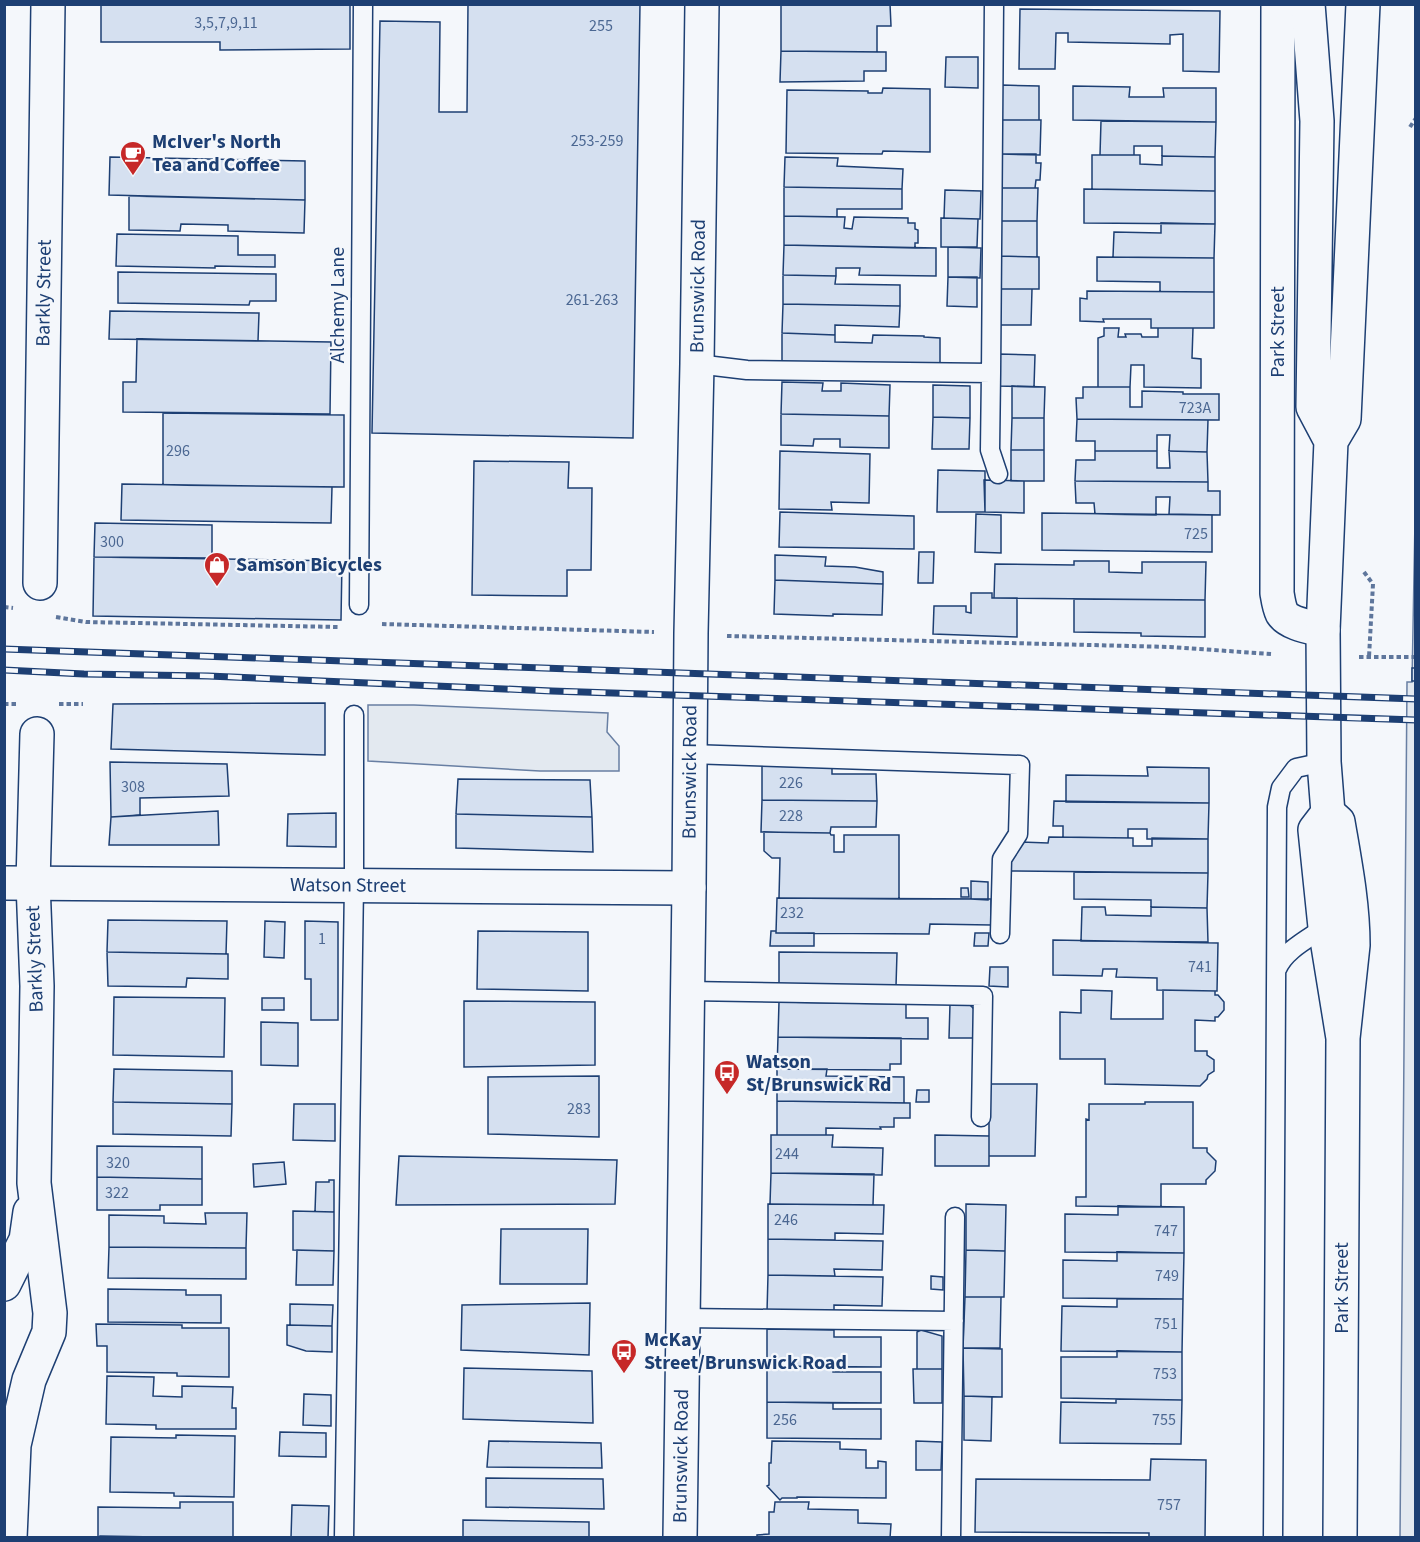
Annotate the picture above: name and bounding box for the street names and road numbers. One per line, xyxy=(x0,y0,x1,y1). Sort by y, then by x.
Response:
street label: Brunswick Road xyxy=(683,219,713,353)
street label: Barkly Street xyxy=(29,239,59,347)
street label: Alchemy Lane xyxy=(324,247,352,363)
street label: Park Street xyxy=(1264,286,1292,378)
street label: Brunswick Road xyxy=(675,705,704,839)
street label: Watson Street xyxy=(290,871,406,900)
street label: Barkly Street xyxy=(19,905,51,1013)
street label: Park Street xyxy=(1328,1242,1356,1334)
street label: Brunswick Road xyxy=(666,1389,696,1523)

